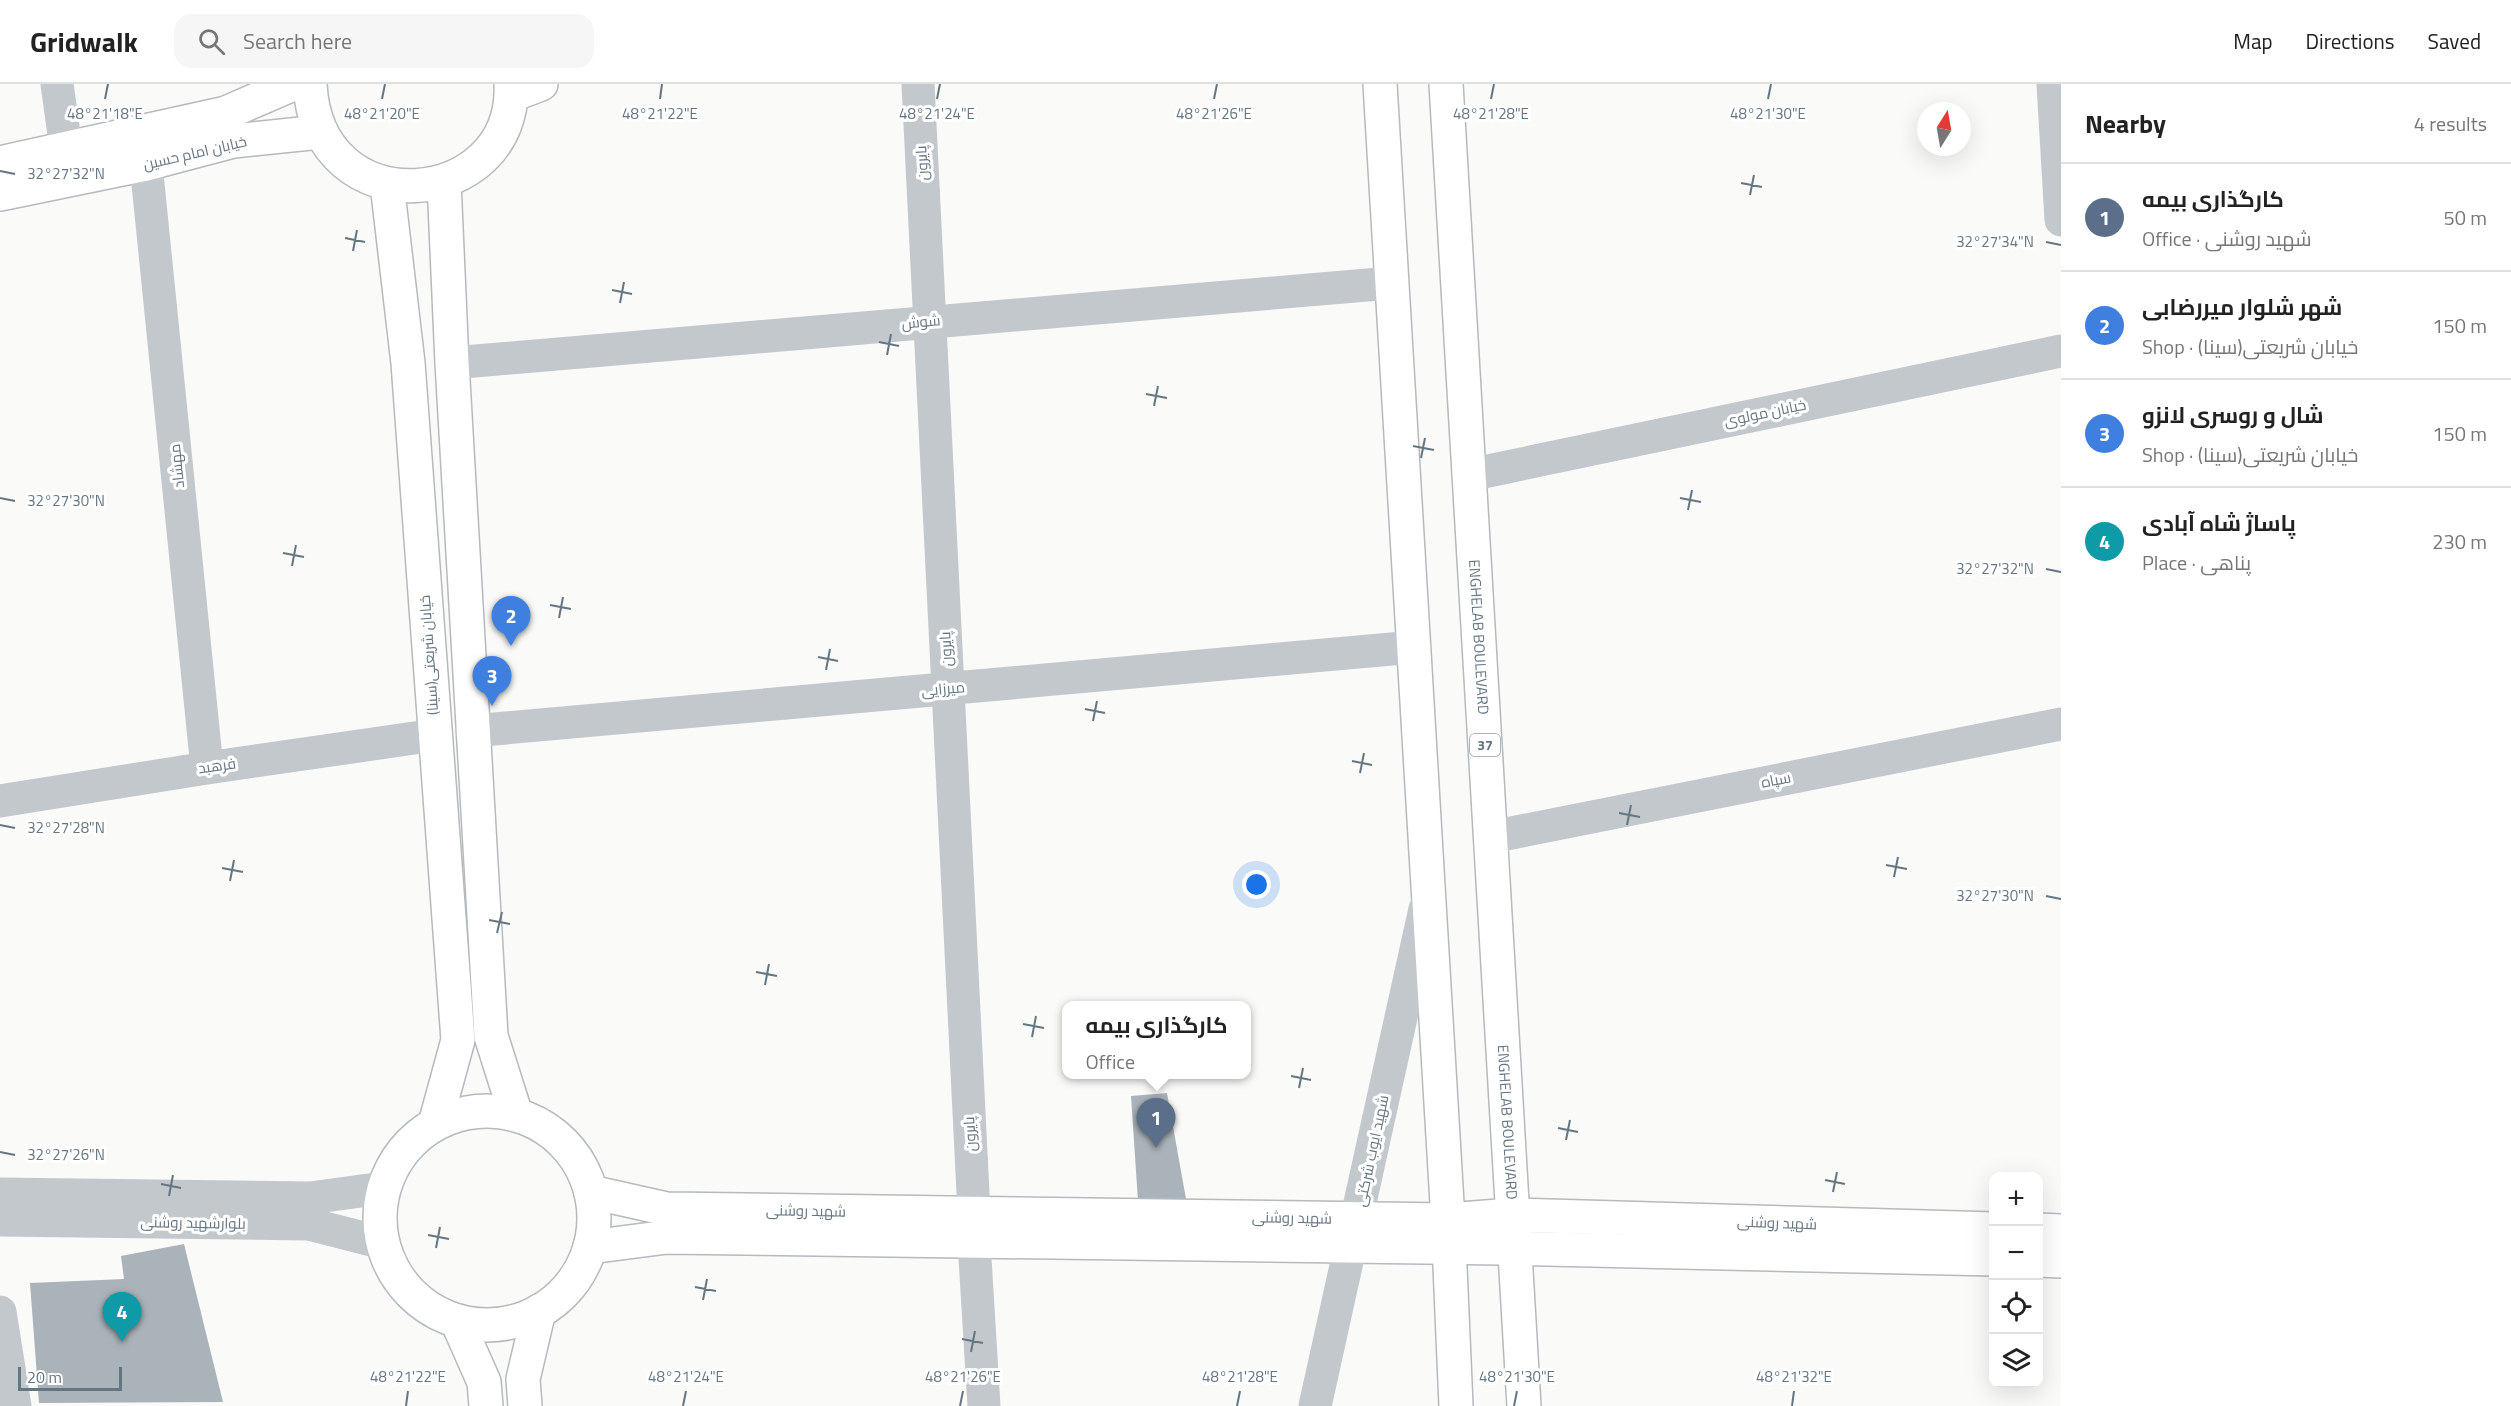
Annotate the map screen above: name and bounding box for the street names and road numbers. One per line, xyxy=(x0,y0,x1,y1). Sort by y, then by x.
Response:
street label: خیابان امام حسین xyxy=(141,129,249,176)
street label: پایرون xyxy=(909,145,934,181)
street label: شوش xyxy=(900,308,942,335)
street label: خیابان مولوی xyxy=(1722,393,1808,432)
street label: مهشاد xyxy=(163,443,190,489)
street label: ENGHELAB BOULEVARD xyxy=(1463,559,1495,715)
street label: خیابان شریعتی(سینا) xyxy=(413,594,444,716)
street label: پایرون xyxy=(933,631,958,667)
street label: میرزایی xyxy=(920,675,966,702)
road number: 37 xyxy=(1470,734,1500,756)
street label: فرهبد xyxy=(197,751,237,780)
street label: سپاه xyxy=(1759,765,1793,794)
street label: ENGHELAB BOULEVARD xyxy=(1492,1044,1524,1200)
street label: شهید ایوب شرکتی xyxy=(1348,1093,1395,1209)
street label: پایرون xyxy=(957,1116,982,1152)
street label: شهید روشنی xyxy=(766,1198,846,1223)
street label: شهید روشنی xyxy=(1252,1205,1332,1230)
street label: بلوارشهید روشنی xyxy=(140,1210,246,1235)
street label: شهید روشنی xyxy=(1737,1210,1818,1235)

